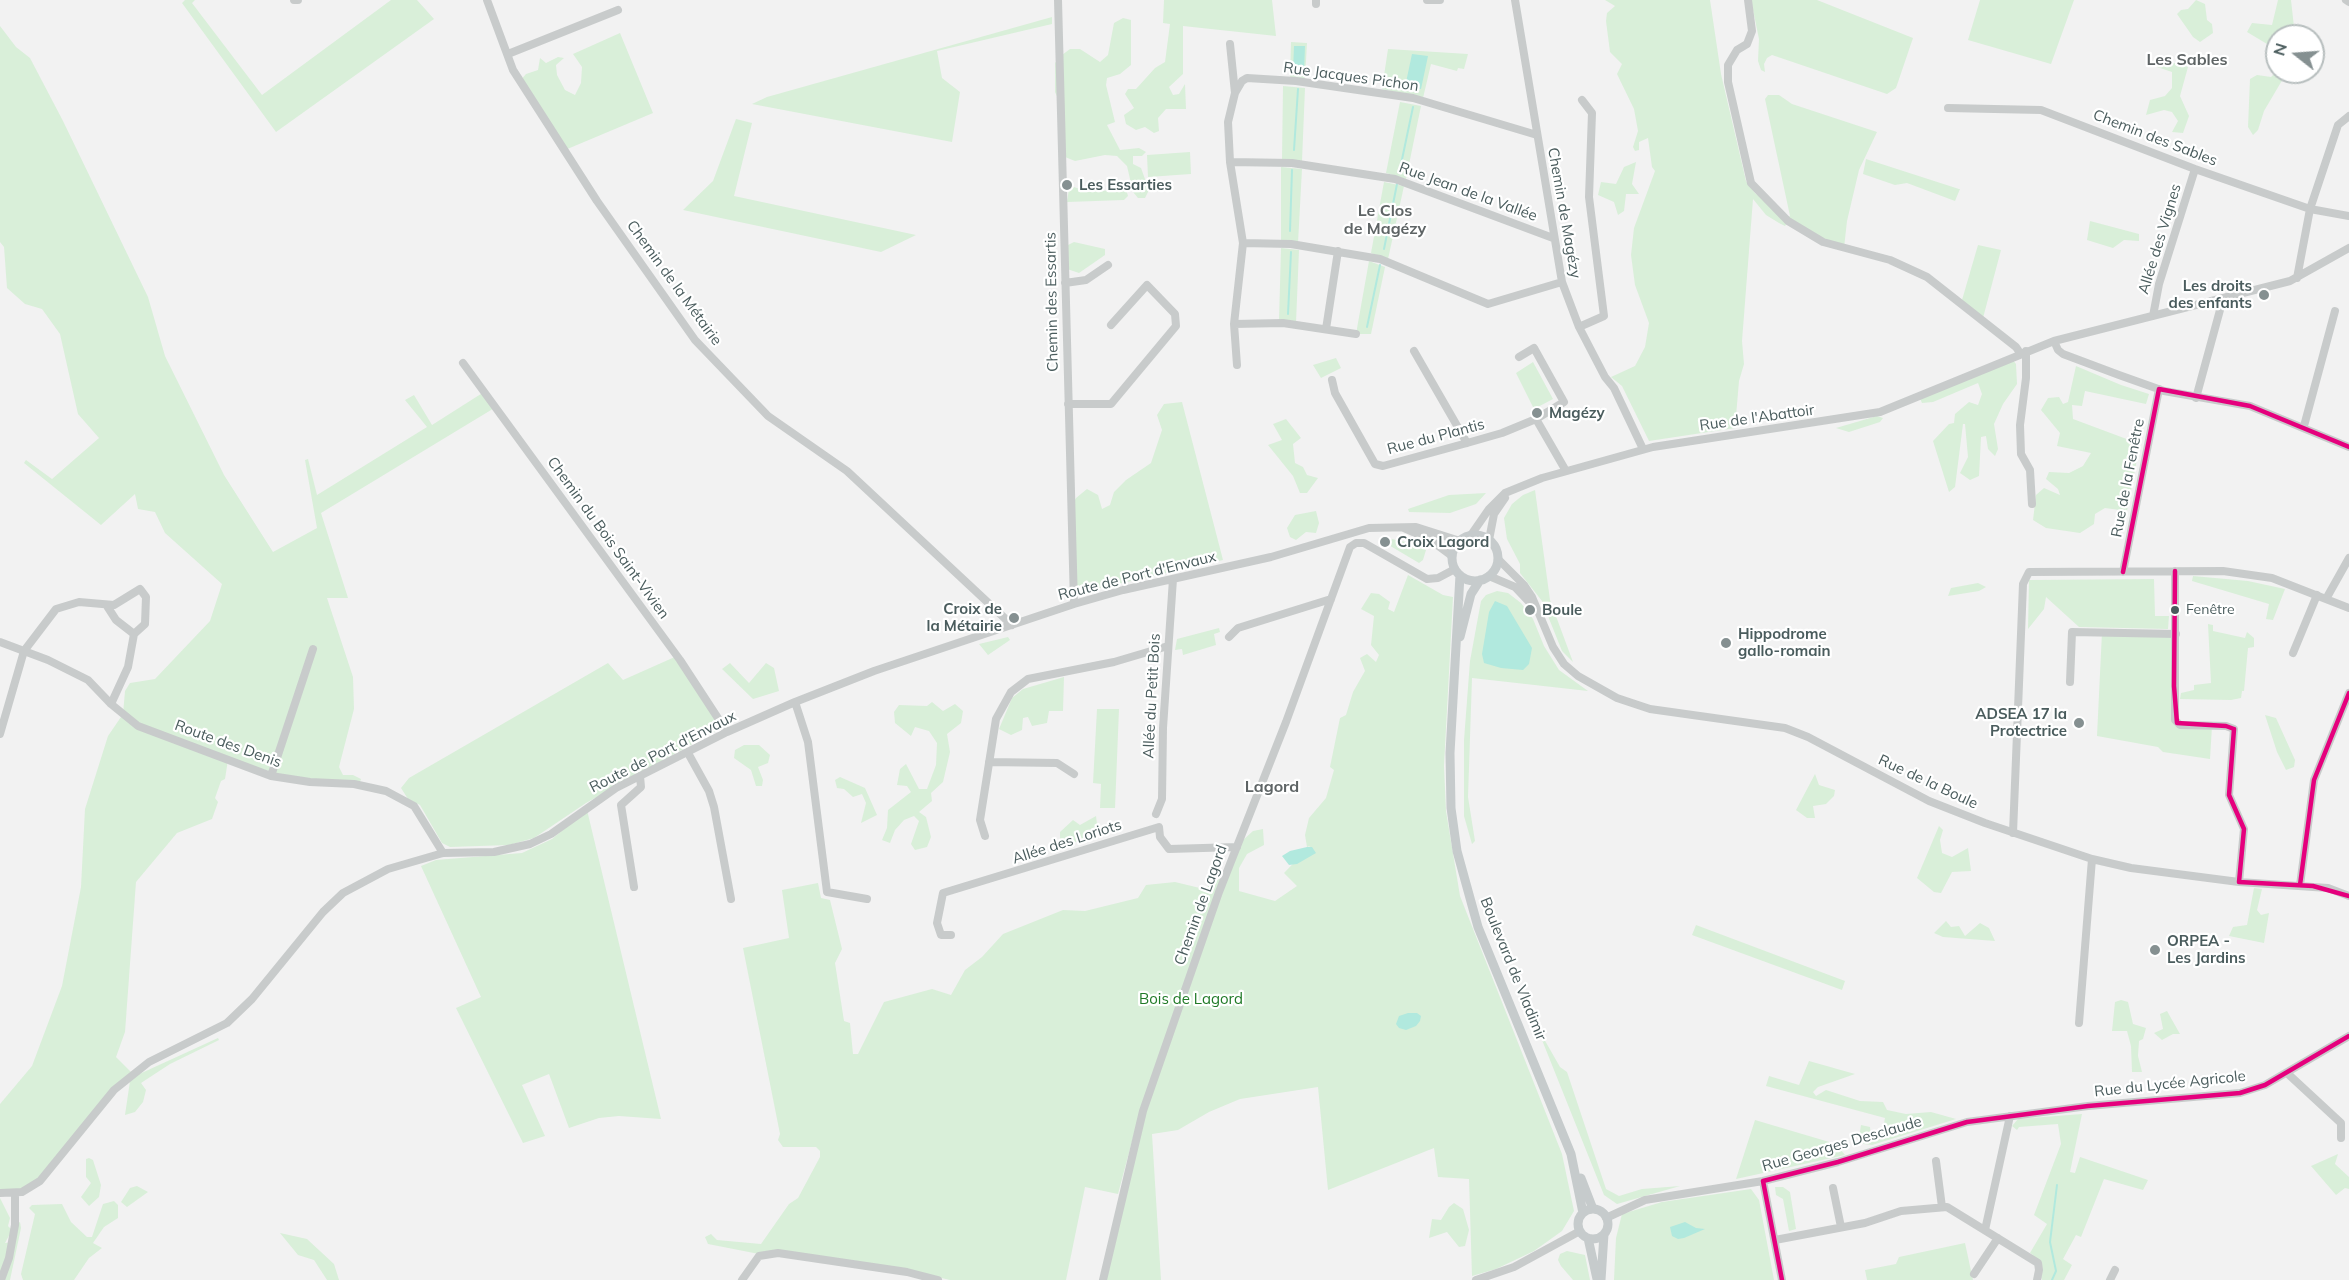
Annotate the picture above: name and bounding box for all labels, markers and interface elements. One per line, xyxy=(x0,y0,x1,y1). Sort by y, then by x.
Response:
north arrow xyxy=(2265,24,2325,84)
text: N xyxy=(2268,41,2291,58)
district label: Les Sables xyxy=(2146,50,2228,70)
street label: Rue Jacques Pichon xyxy=(1282,59,1420,95)
street label: Chemin des Sables xyxy=(2090,106,2220,170)
street label: Chemin de Magézy xyxy=(1544,146,1584,280)
street label: Rue Jean de la Vallée xyxy=(1397,159,1539,225)
place label: Les Essarties xyxy=(1079,176,1172,194)
marker: Les Essarties xyxy=(1060,178,1074,192)
street label: Allée des Vignes xyxy=(2135,182,2185,296)
district label: Le Clos de Magézy xyxy=(1344,201,1426,239)
street label: Chemin de la Métairie xyxy=(623,217,725,349)
street label: Chemin des Essartis xyxy=(1042,232,1062,372)
place label: Les droits des enfants xyxy=(2169,277,2252,312)
marker: Les droits des enfants xyxy=(2257,288,2271,302)
street label: Rue de l'Abattoir xyxy=(1698,401,1816,435)
place label: Magézy xyxy=(1549,404,1605,422)
marker: Magézy xyxy=(1530,406,1544,420)
street label: Rue du Plantis xyxy=(1385,415,1487,459)
street label: Rue de la Fenêtre xyxy=(2108,417,2148,539)
street label: Chemin du Bois Saint-Vivien xyxy=(543,453,673,623)
place label: Croix Lagord xyxy=(1397,533,1489,551)
marker: Croix Lagord xyxy=(1378,535,1392,549)
street label: Route de Port d'Envaux xyxy=(1056,548,1218,604)
place label: Croix de la Métairie xyxy=(927,600,1002,635)
place label: Boule xyxy=(1542,601,1582,619)
place label: Fenêtre xyxy=(2186,602,2235,618)
marker: Boule xyxy=(1523,603,1537,617)
marker: Fenêtre xyxy=(2169,604,2181,616)
marker: Croix de la Métairie xyxy=(1007,611,1021,625)
place label: Hippodrome gallo-romain xyxy=(1738,625,1831,660)
street label: Allée du Petit Bois xyxy=(1140,633,1164,759)
marker: Hippodrome gallo-romain xyxy=(1719,636,1733,650)
place label: ADSEA 17 la Protectrice xyxy=(1975,705,2067,740)
street label: Route de Port d'Envaux xyxy=(587,707,739,797)
street label: Route des Denis xyxy=(172,716,284,772)
marker: ADSEA 17 la Protectrice xyxy=(2072,716,2086,730)
street label: Rue de la Boule xyxy=(1875,751,1981,813)
district label: Lagord xyxy=(1245,777,1299,797)
street label: Allée des Loriots xyxy=(1010,816,1124,868)
street label: Chemin de Lagord xyxy=(1171,842,1231,968)
street label: Boulevard de Vladimir xyxy=(1476,895,1550,1043)
place label: ORPEA - Les Jardins xyxy=(2167,932,2245,967)
marker: ORPEA - Les Jardins xyxy=(2148,943,2162,957)
park label: Bois de Lagord xyxy=(1139,990,1243,1008)
street label: Rue du Lycée Agricole xyxy=(2093,1067,2247,1101)
street label: Rue Georges Desclaude xyxy=(1760,1113,1924,1175)

